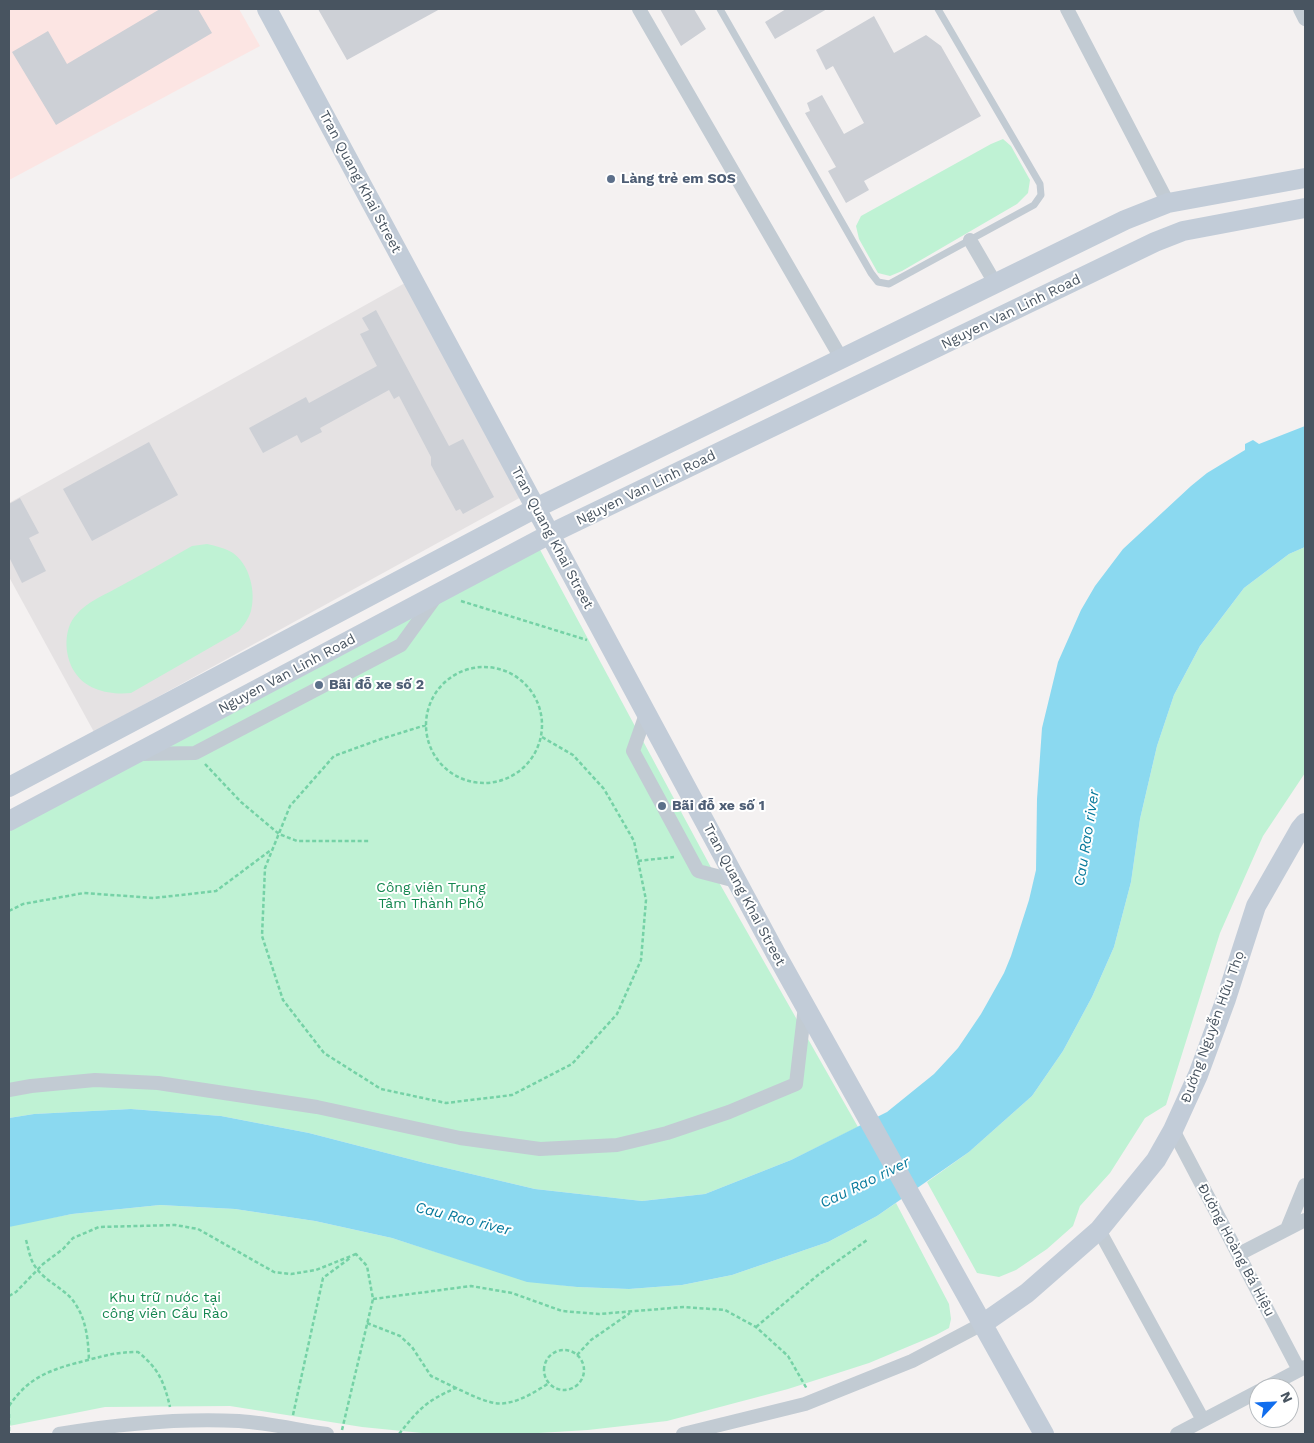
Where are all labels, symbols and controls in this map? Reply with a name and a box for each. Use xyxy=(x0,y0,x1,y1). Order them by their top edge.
street label: Tran Quang Khai Street xyxy=(315,108,405,256)
place label: Làng trẻ em SOS xyxy=(621,171,736,187)
marker: Làng trẻ em SOS xyxy=(605,173,617,185)
street label: Nguyen Van Linh Road xyxy=(939,271,1083,353)
street label: Nguyen Van Linh Road xyxy=(574,447,718,529)
street label: Tran Quang Khai Street xyxy=(507,464,597,612)
street label: Nguyen Van Linh Road xyxy=(216,631,358,717)
place label: Bãi đỗ xe số 2 xyxy=(329,677,424,693)
marker: Bãi đỗ xe số 2 xyxy=(313,679,325,691)
water label: Cau Rao river xyxy=(1070,788,1104,888)
place label: Bãi đỗ xe số 1 xyxy=(672,798,765,814)
marker: Bãi đỗ xe số 1 xyxy=(656,800,668,812)
street label: Tran Quang Khai Street xyxy=(699,821,789,969)
park label: Công viên Trung Tâm Thành Phố xyxy=(376,880,486,912)
street label: Đường Nguyễn Hữu Thọ xyxy=(1178,949,1248,1105)
water label: Cau Rao river xyxy=(817,1154,913,1212)
street label: Đường Hoàng Bá Hiệu xyxy=(1194,1181,1278,1319)
water label: Cau Rao river xyxy=(413,1198,513,1240)
park label: Khu trữ nước tại công viên Cầu Rào xyxy=(102,1290,228,1322)
north arrow xyxy=(1249,1378,1299,1428)
text: N xyxy=(1277,1389,1296,1405)

